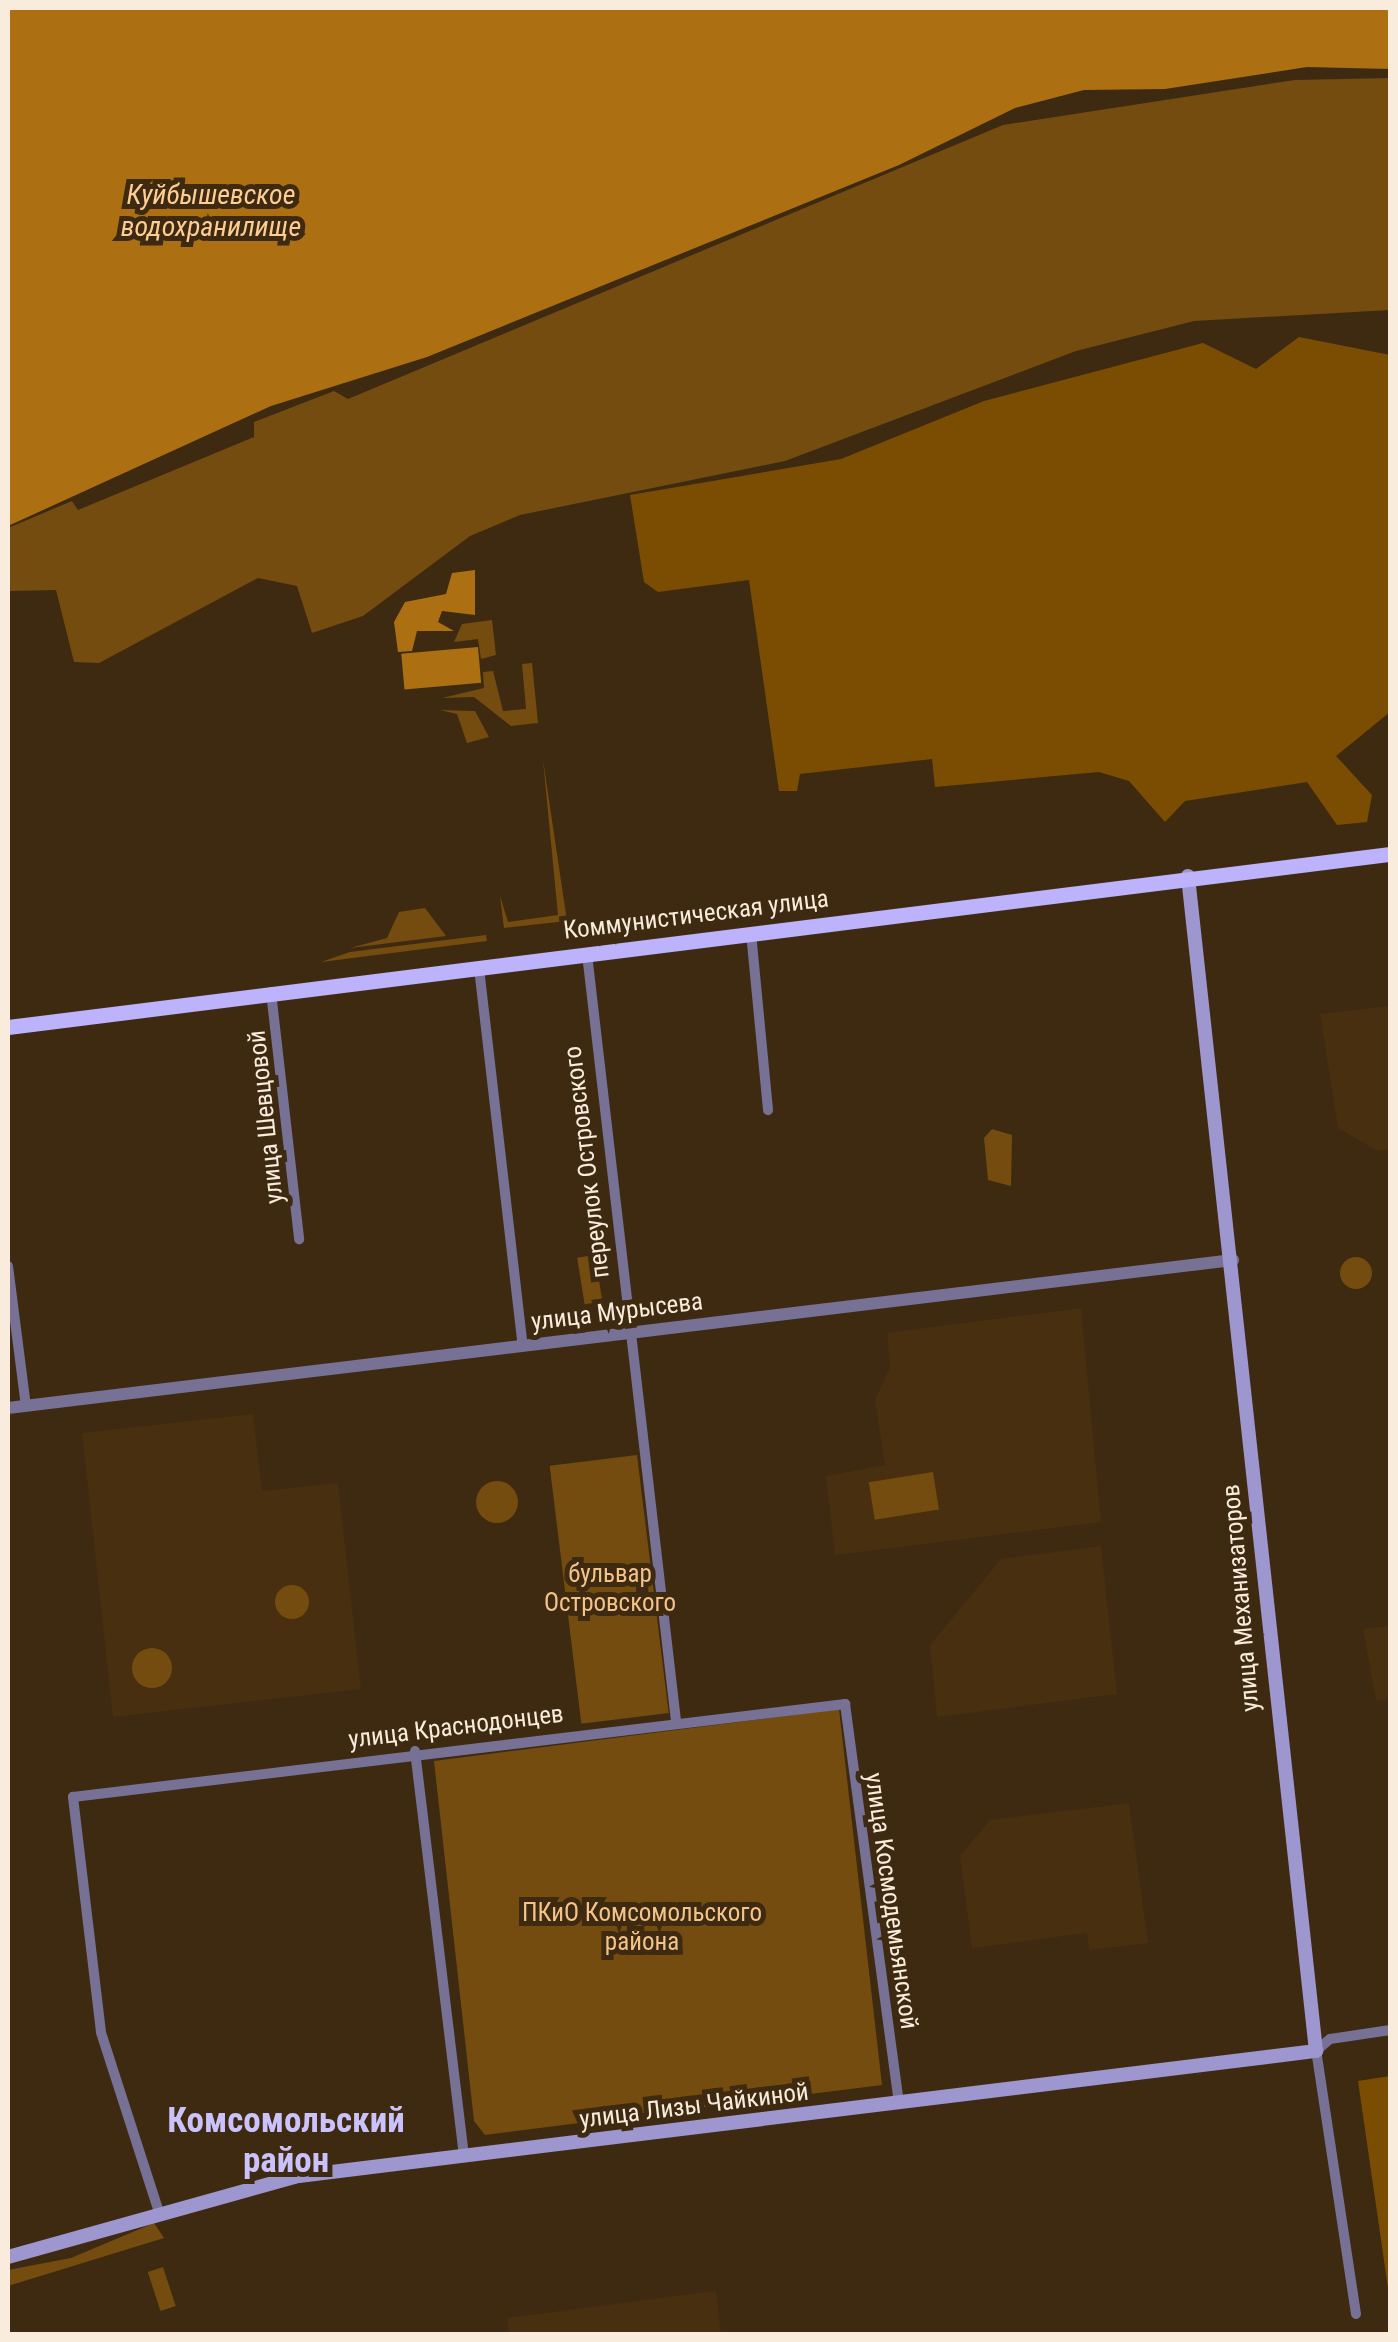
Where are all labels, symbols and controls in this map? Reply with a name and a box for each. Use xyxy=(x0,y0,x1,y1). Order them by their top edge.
water label: Куйбышевское водохранилище xyxy=(121,178,301,244)
street label: Коммунистическая улица xyxy=(562,884,830,946)
street label: улица Шевцовой xyxy=(242,1029,290,1205)
street label: переулок Островского xyxy=(558,1044,616,1280)
street label: улица Мурысева xyxy=(529,1287,705,1337)
street label: улица Механизаторов xyxy=(1216,1483,1266,1713)
park label: бульвар Островского xyxy=(544,1560,676,1619)
street label: улица Краснодонцев xyxy=(347,1699,565,1755)
street label: улица Космодемьянской xyxy=(858,1771,924,2031)
park label: ПКиО Комсомольского района xyxy=(522,1899,762,1958)
street label: улица Лизы Чайкиной xyxy=(578,2077,810,2135)
district label: Комсомольский район xyxy=(167,2100,405,2182)

